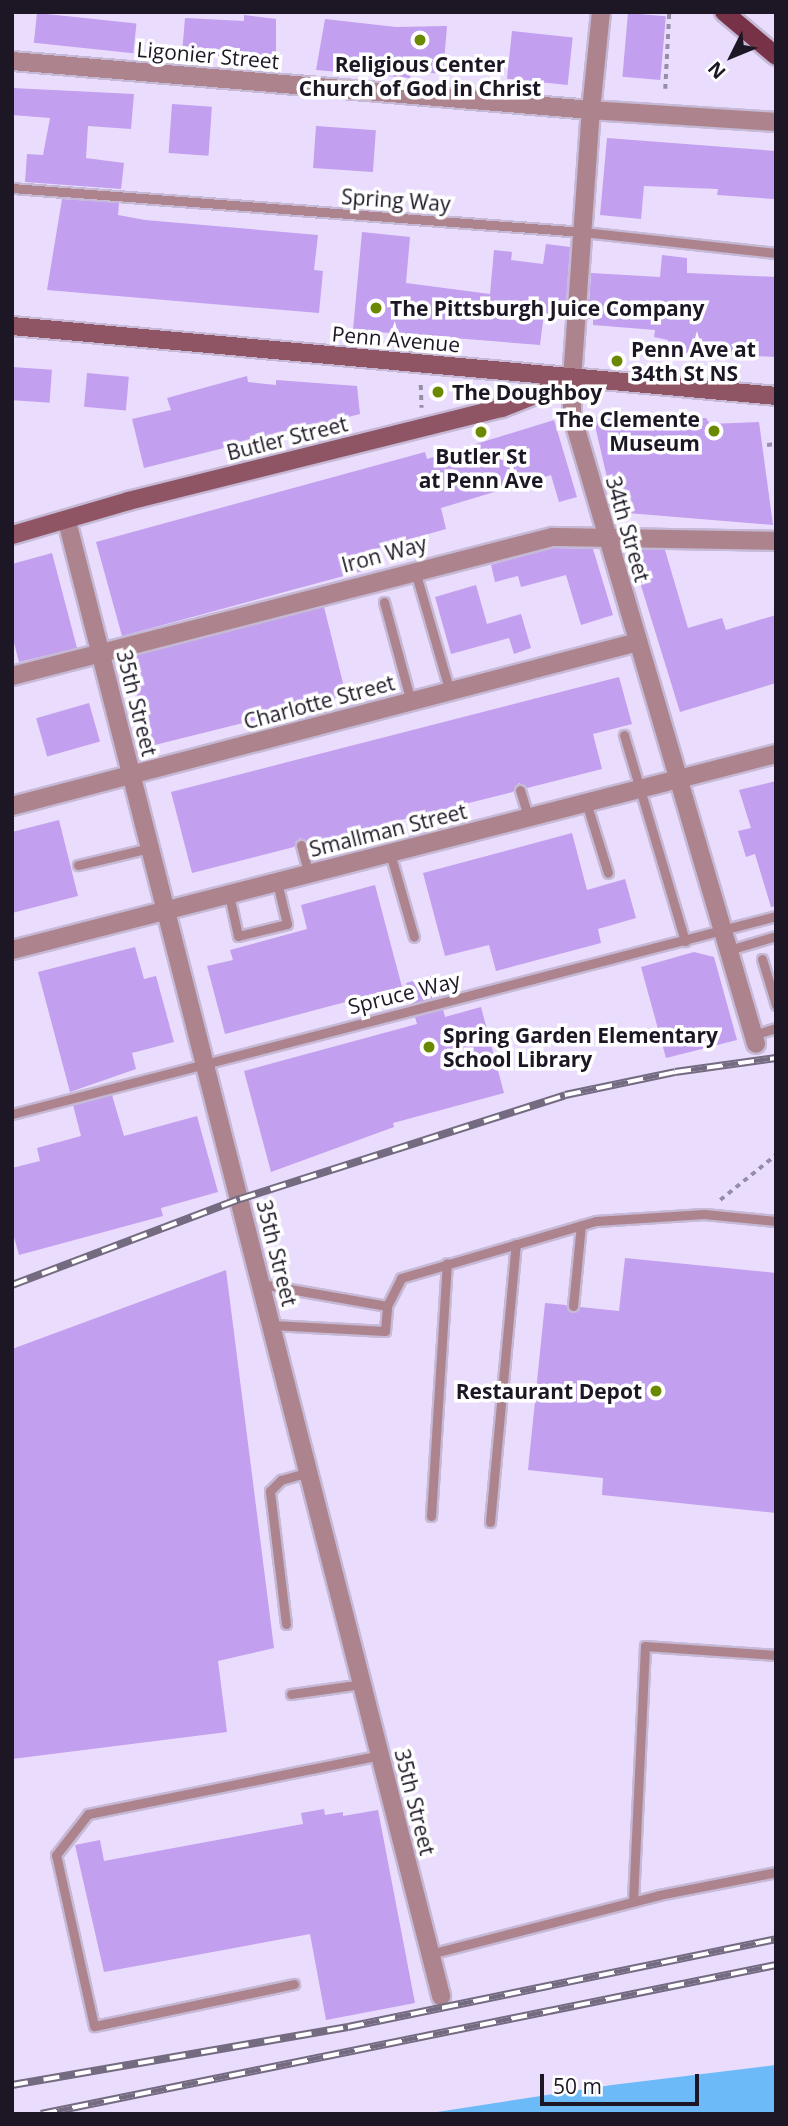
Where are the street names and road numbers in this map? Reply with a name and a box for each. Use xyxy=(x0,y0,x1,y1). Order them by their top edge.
street label: Ligonier Street xyxy=(136,36,280,74)
street label: Spring Way xyxy=(340,184,452,216)
street label: Penn Avenue xyxy=(331,321,461,357)
street label: Butler Street xyxy=(224,411,350,465)
street label: 34th Street xyxy=(601,473,655,585)
street label: Iron Way xyxy=(339,531,429,577)
street label: 35th Street xyxy=(112,647,162,759)
street label: Charlotte Street xyxy=(241,670,397,734)
street label: Smallman Street xyxy=(307,798,469,862)
street label: Spruce Way xyxy=(345,967,463,1019)
street label: 35th Street xyxy=(252,1197,302,1309)
street label: 35th Street xyxy=(390,1746,440,1858)

